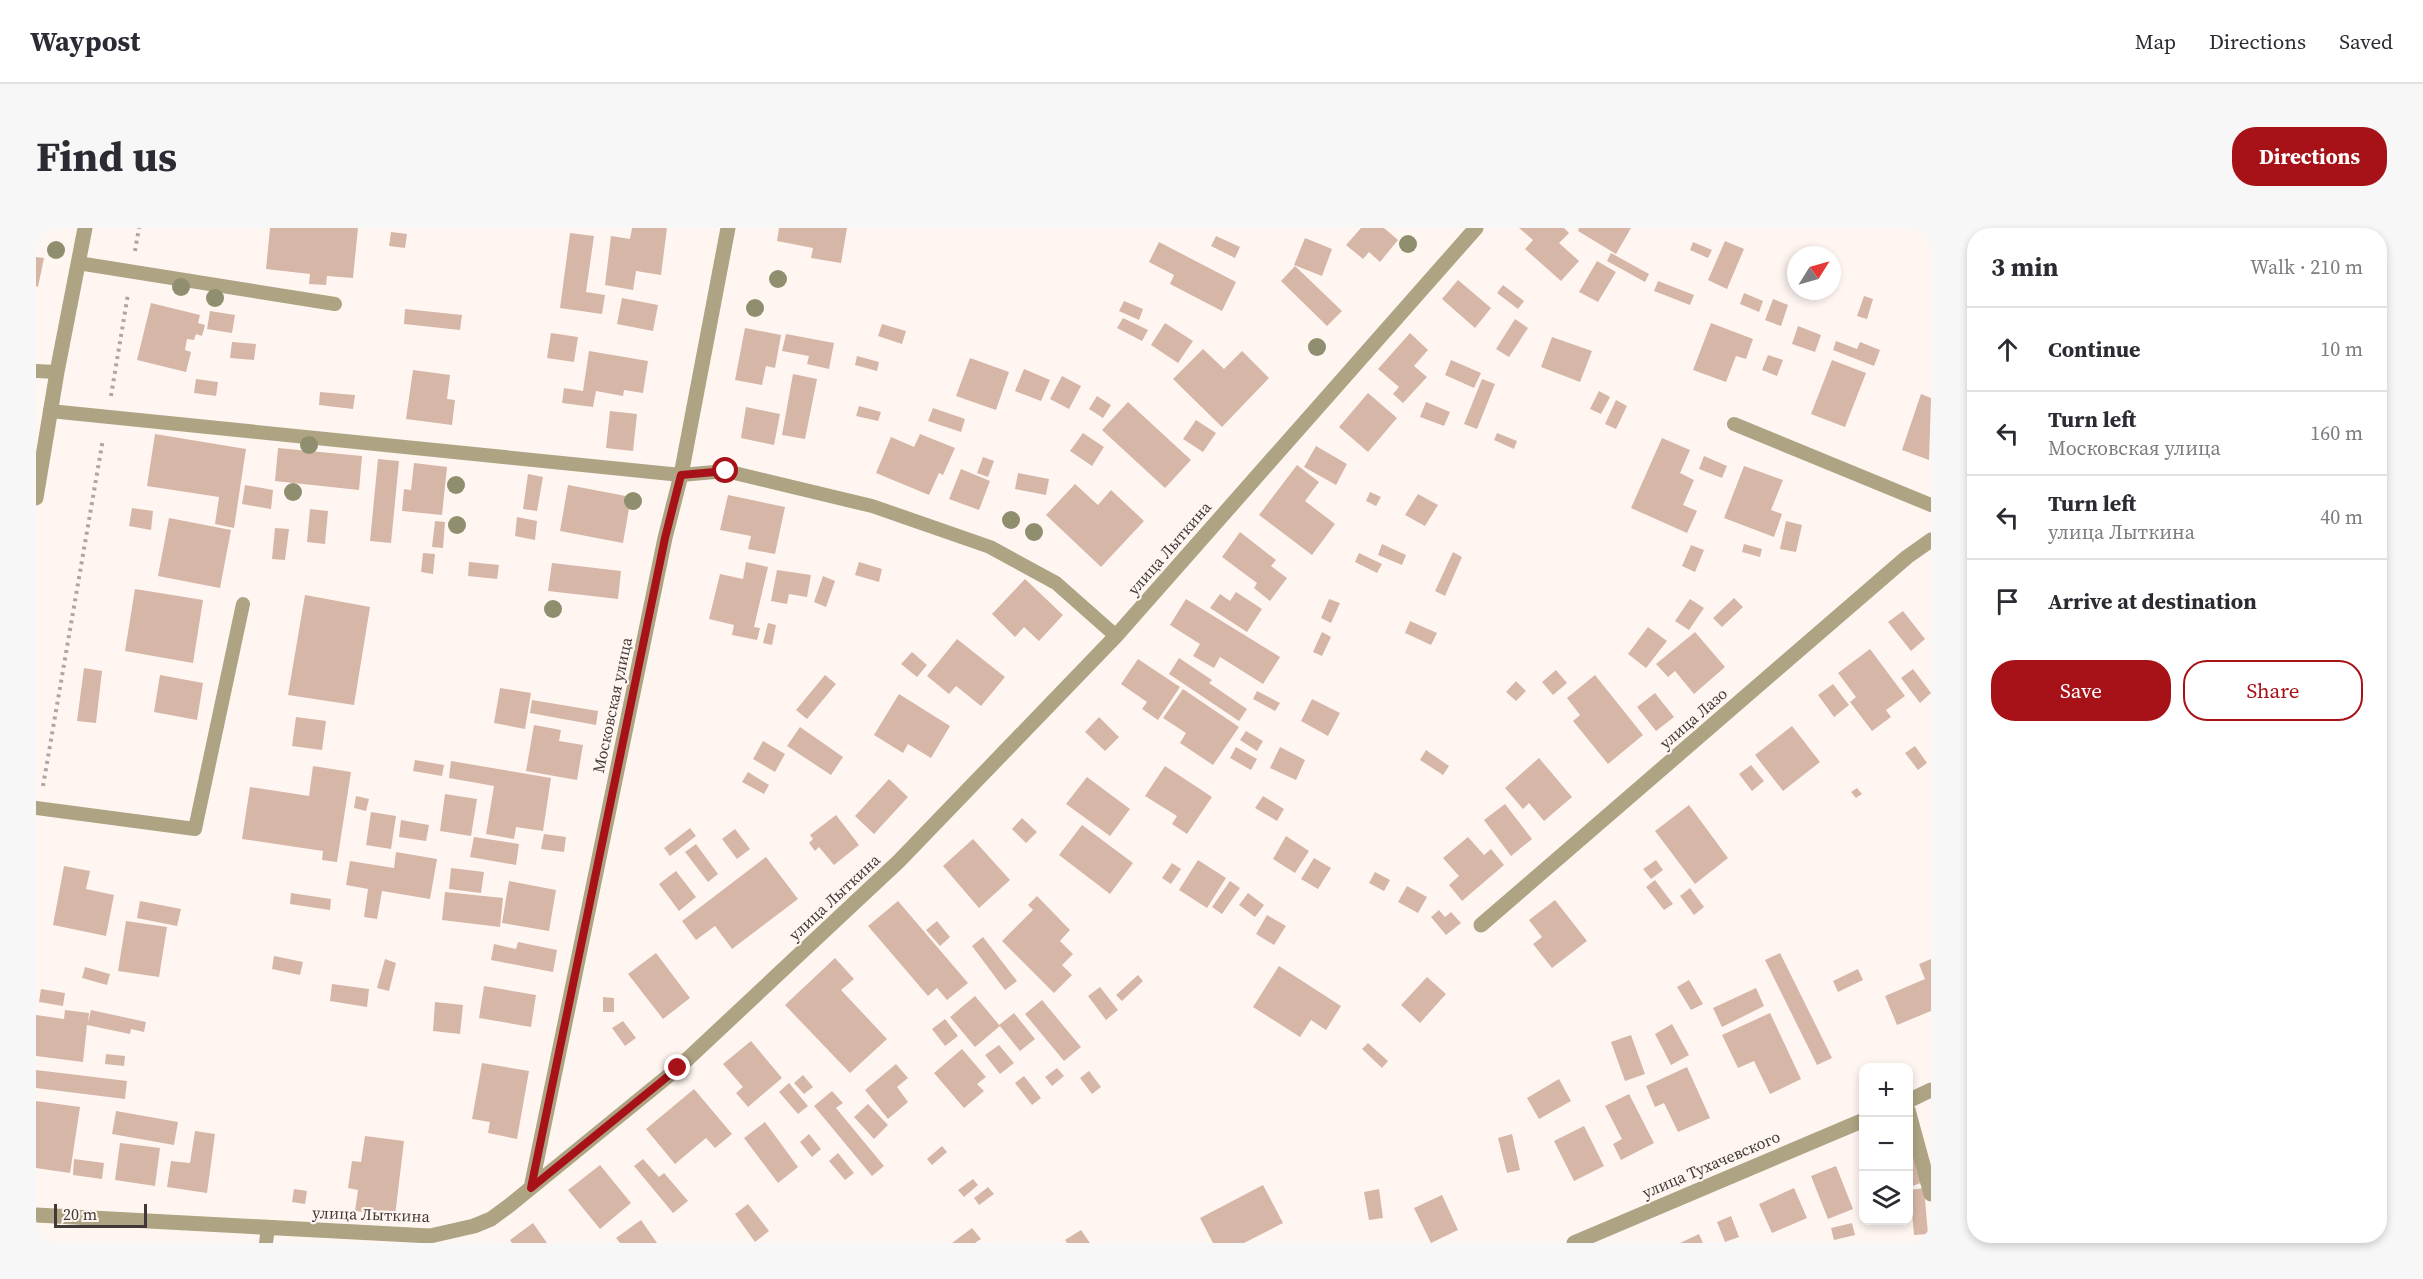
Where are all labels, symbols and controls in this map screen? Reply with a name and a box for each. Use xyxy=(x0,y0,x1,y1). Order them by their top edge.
text: Waypost xyxy=(30,22,140,60)
text: Map xyxy=(2135,27,2176,56)
text: Directions xyxy=(2209,27,2306,56)
text: Saved xyxy=(2339,27,2393,56)
text: Find us xyxy=(36,127,177,185)
button: Directions xyxy=(2232,127,2387,186)
north arrow xyxy=(1787,246,1841,300)
text: 3 min xyxy=(1991,249,2058,285)
text: Walk · 210 m xyxy=(2250,253,2363,281)
icon: ahead xyxy=(1991,333,2024,366)
text: Continue xyxy=(2048,334,2141,364)
text: 10 m xyxy=(2320,335,2363,363)
text: Turn left xyxy=(2048,404,2136,434)
icon: left xyxy=(1991,417,2024,450)
text: 160 m xyxy=(2310,419,2363,447)
text: Московская улица xyxy=(2048,434,2221,462)
route start xyxy=(712,457,738,483)
text: Turn left xyxy=(2048,488,2136,518)
street label: улица Лыткина xyxy=(1122,496,1216,600)
icon: left xyxy=(1991,501,2024,534)
text: 40 m xyxy=(2320,503,2363,531)
text: улица Лыткина xyxy=(2048,518,2195,546)
icon: arrive xyxy=(1991,585,2024,618)
text: Arrive at destination xyxy=(2048,586,2257,616)
street label: Московская улица xyxy=(587,634,637,775)
button: Save xyxy=(1991,660,2171,721)
button: Share xyxy=(2183,660,2363,721)
street label: улица Лазо xyxy=(1654,682,1732,754)
street label: улица Лыткина xyxy=(784,848,885,945)
route end xyxy=(664,1054,690,1080)
map controls xyxy=(1859,1063,1913,1225)
button: + xyxy=(1859,1063,1913,1117)
button: − xyxy=(1859,1117,1913,1171)
street label: улица Тухачевского xyxy=(1639,1125,1783,1203)
button: layers xyxy=(1859,1171,1913,1225)
scale bar xyxy=(54,1201,147,1228)
street label: улица Лыткина xyxy=(312,1201,431,1227)
text: 20 m xyxy=(63,1203,97,1225)

